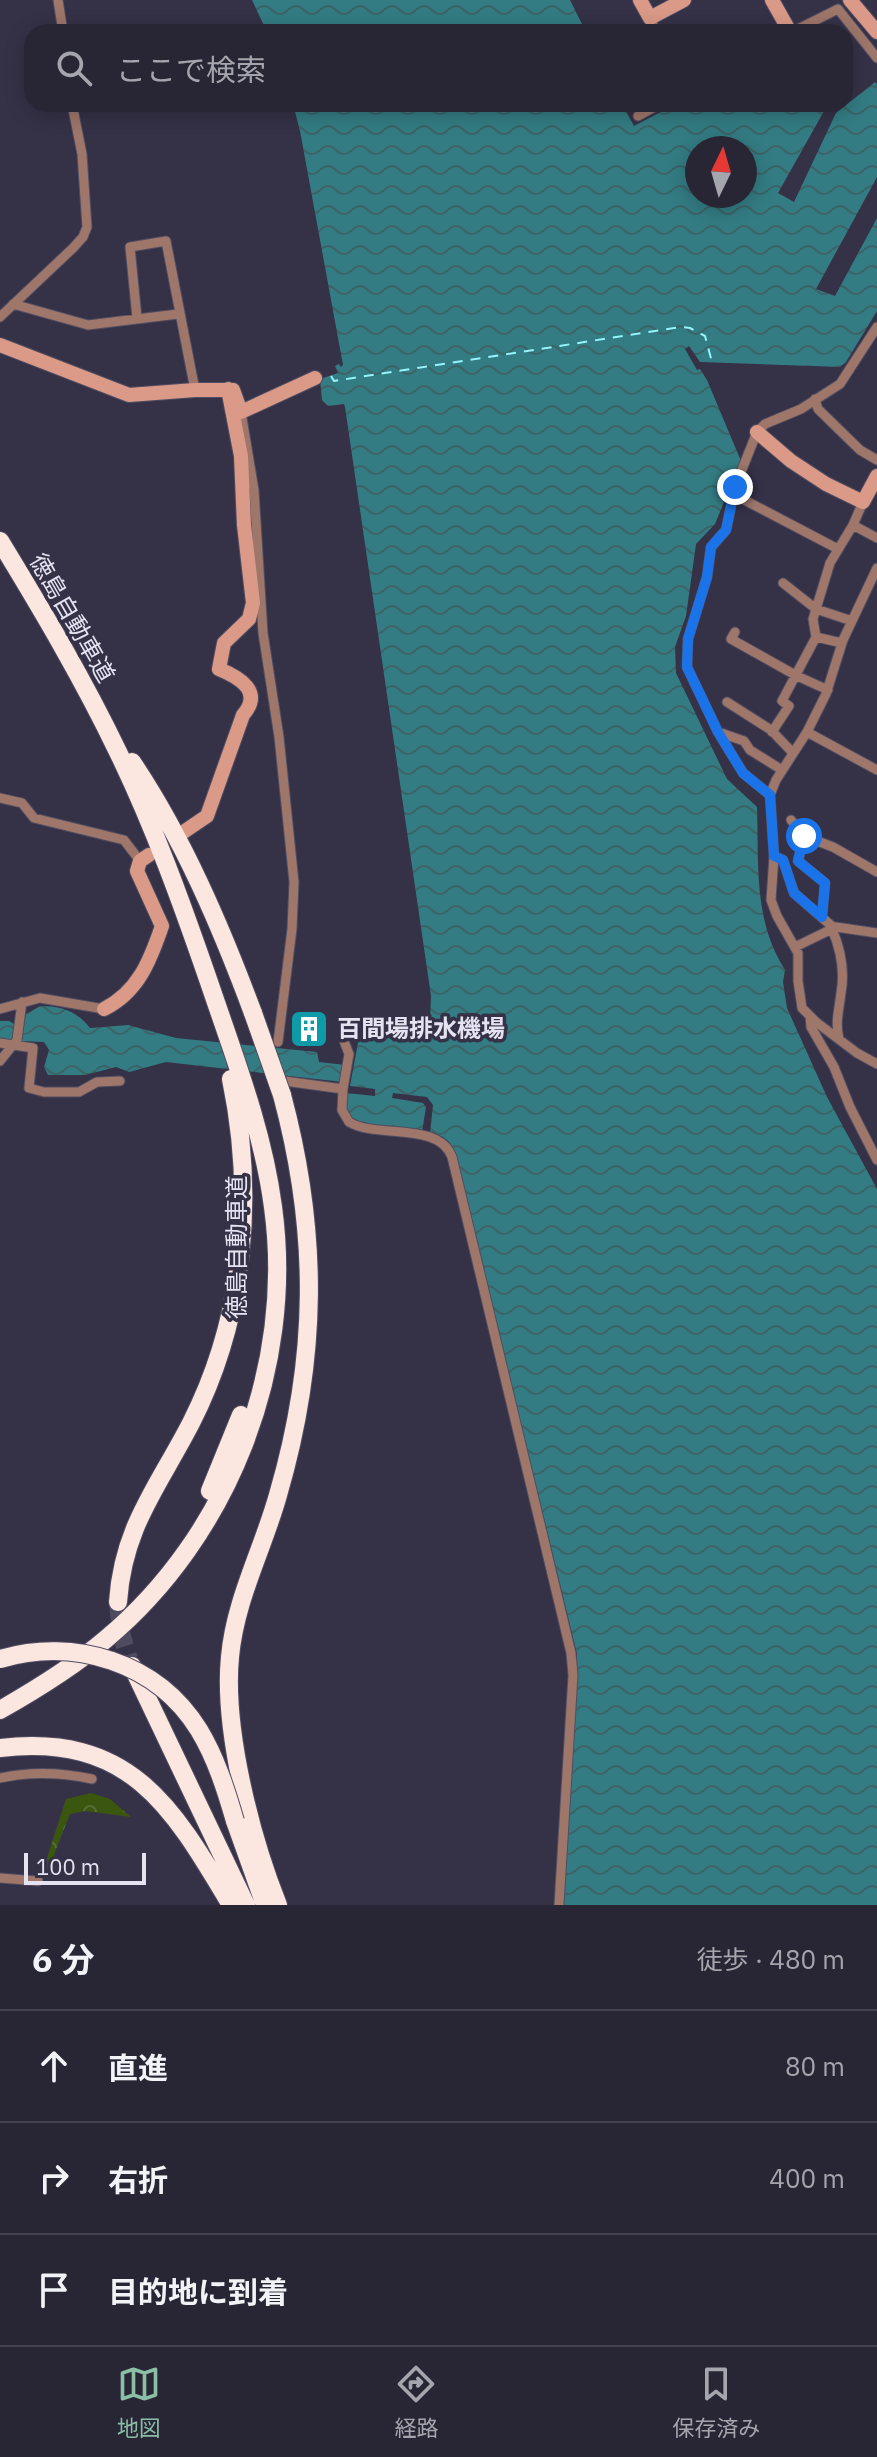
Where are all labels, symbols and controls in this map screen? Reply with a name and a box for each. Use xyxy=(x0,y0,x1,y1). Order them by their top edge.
search box xyxy=(24,24,853,112)
icon: search xyxy=(52,46,96,90)
text: ここで検索 xyxy=(116,50,266,89)
north arrow xyxy=(685,136,757,208)
route end xyxy=(717,469,753,505)
street label: 徳島自動車道 xyxy=(23,547,123,688)
route start xyxy=(786,818,822,854)
building icon: 百間場排水機場 xyxy=(288,1008,330,1050)
place label: 百間場排水機場 xyxy=(337,1012,505,1044)
street label: 徳島自動車道 xyxy=(220,1175,252,1319)
scale bar xyxy=(24,1849,146,1885)
text: 100 m xyxy=(36,1852,100,1881)
text: 6 分 xyxy=(32,1937,94,1981)
text: 徒歩 · 480 m xyxy=(697,1942,845,1976)
icon: ahead xyxy=(32,2044,76,2088)
text: 直進 xyxy=(108,2048,168,2087)
text: 80 m xyxy=(785,2049,845,2083)
icon: right xyxy=(32,2156,76,2200)
text: 右折 xyxy=(108,2160,168,2199)
text: 400 m xyxy=(769,2161,845,2195)
icon: arrive xyxy=(32,2268,76,2312)
text: 目的地に到着 xyxy=(108,2272,288,2311)
tab: 地図 xyxy=(117,2362,161,2442)
tab: 経路 xyxy=(394,2362,438,2442)
tab: 保存済み xyxy=(672,2362,760,2442)

